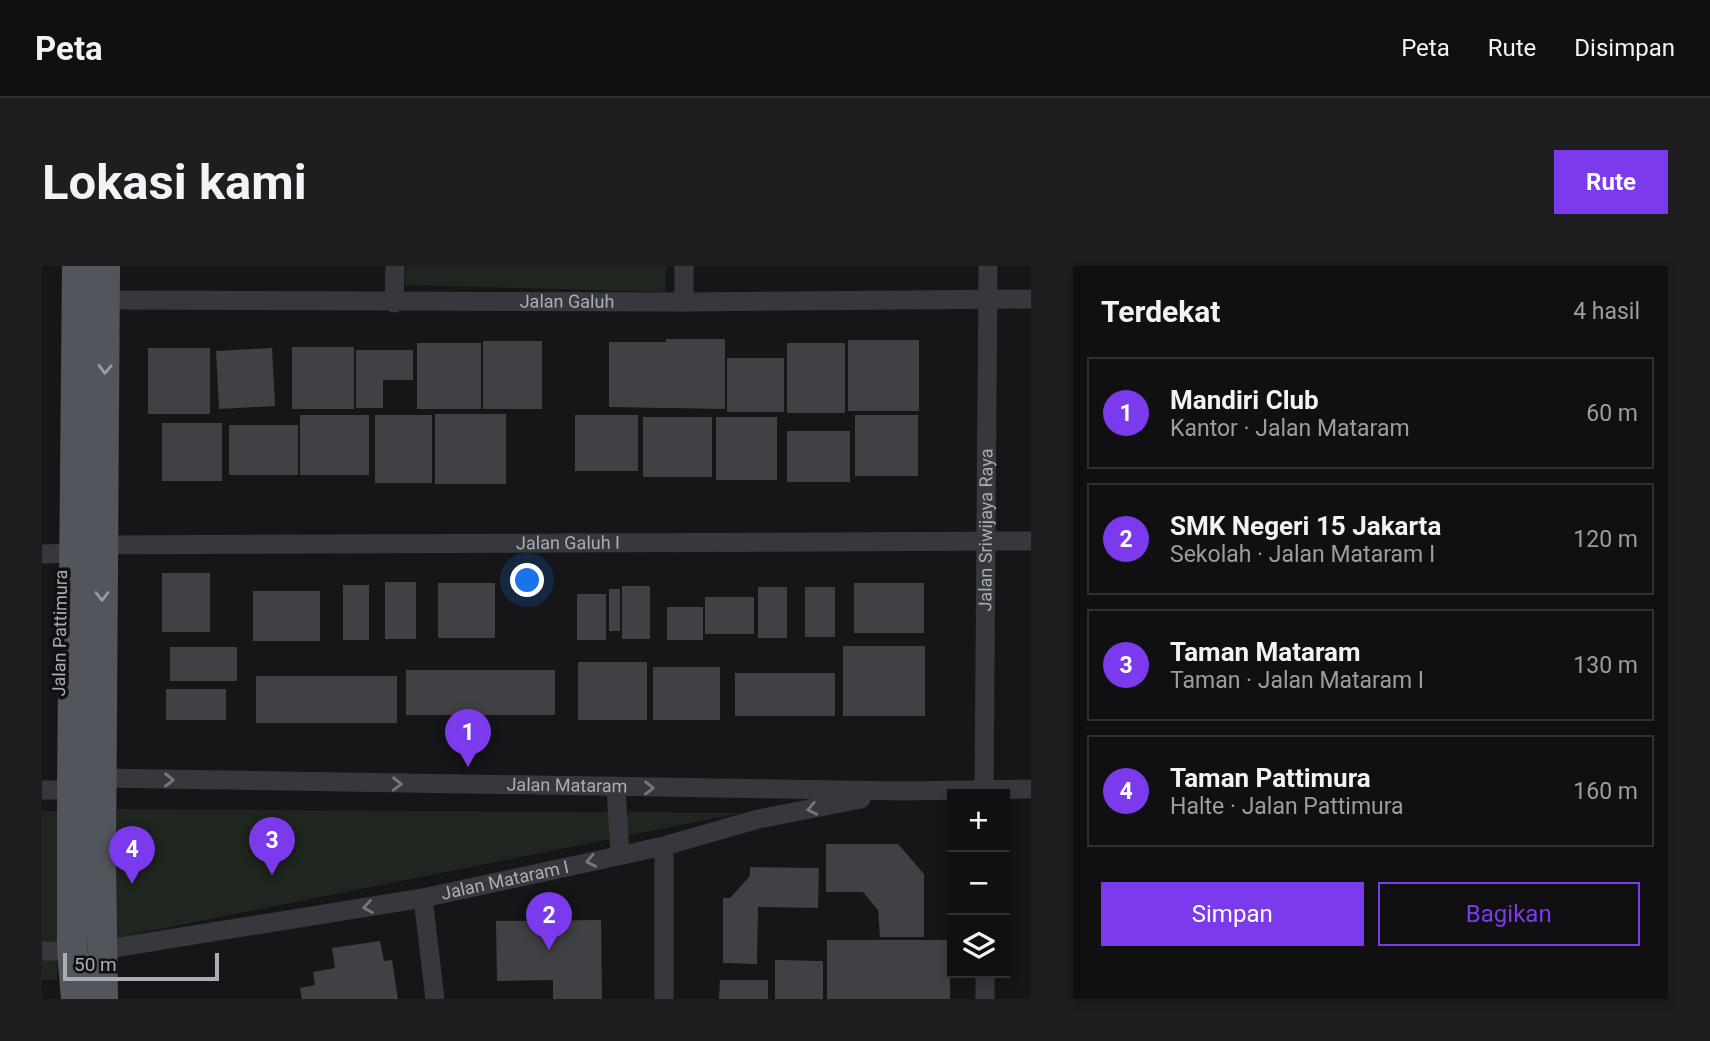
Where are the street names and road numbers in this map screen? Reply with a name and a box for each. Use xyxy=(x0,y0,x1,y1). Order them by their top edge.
street label: Jalan Galuh xyxy=(520,290,614,312)
street label: Jalan Sriwijaya Raya xyxy=(974,448,997,612)
street label: Jalan Galuh I xyxy=(516,532,620,553)
street label: Jalan Pattimura xyxy=(48,569,71,697)
street label: Jalan Mataram xyxy=(506,774,628,797)
street label: Jalan Mataram I xyxy=(439,856,571,904)

